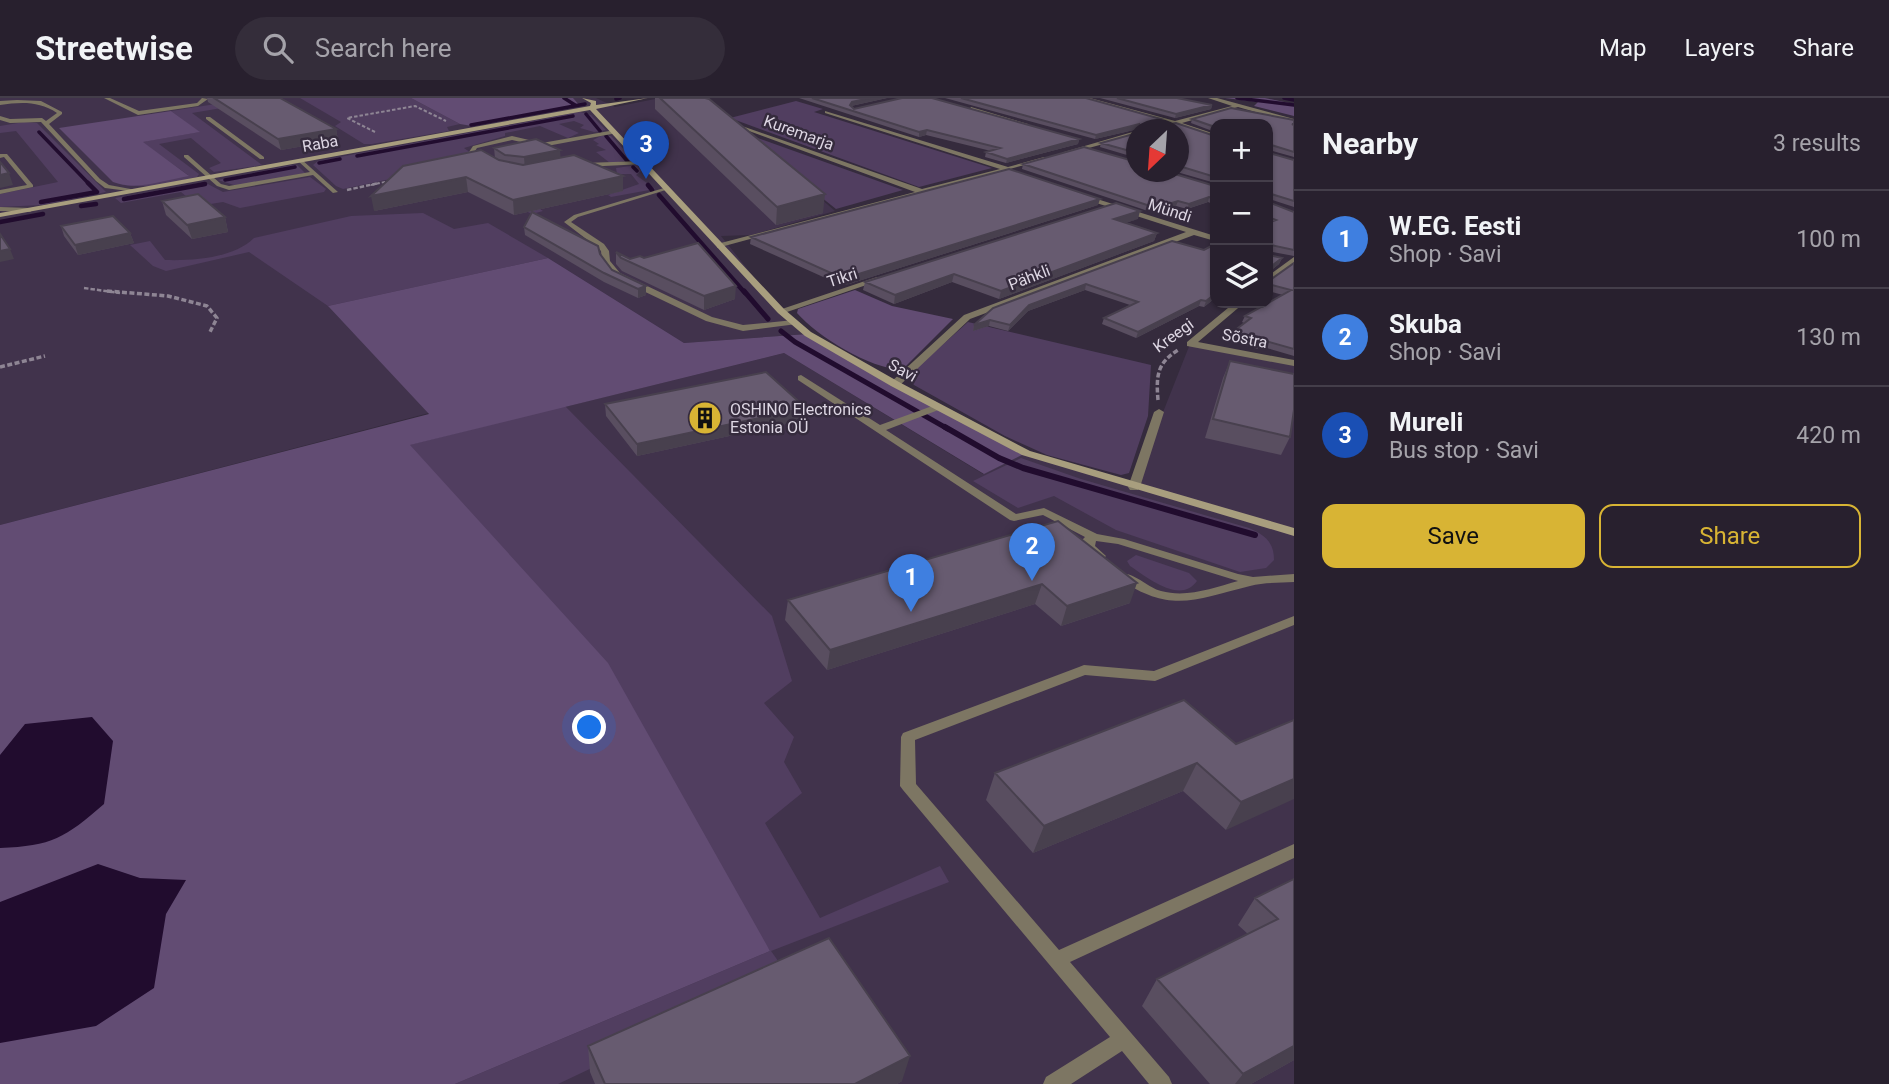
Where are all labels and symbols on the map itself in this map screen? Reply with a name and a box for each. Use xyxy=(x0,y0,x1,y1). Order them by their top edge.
street label: Kuremarja xyxy=(761,111,836,154)
north arrow xyxy=(1126,119,1189,182)
pin: 3 xyxy=(623,121,669,179)
street label: Raba xyxy=(301,131,340,156)
street label: Mündi xyxy=(1146,195,1194,226)
street label: Pähkli xyxy=(1006,261,1053,294)
street label: Tikri xyxy=(825,264,860,291)
street label: Kreegi xyxy=(1149,314,1197,356)
street label: Sõstra xyxy=(1221,325,1269,352)
street label: Savi xyxy=(885,355,920,386)
building icon: OSHINO Electronics Estonia OÜ xyxy=(686,399,724,437)
place label: OSHINO Electronics Estonia OÜ xyxy=(730,400,872,437)
pin: 2 xyxy=(1009,523,1055,581)
pin: 1 xyxy=(888,554,934,612)
your location xyxy=(572,710,606,744)

